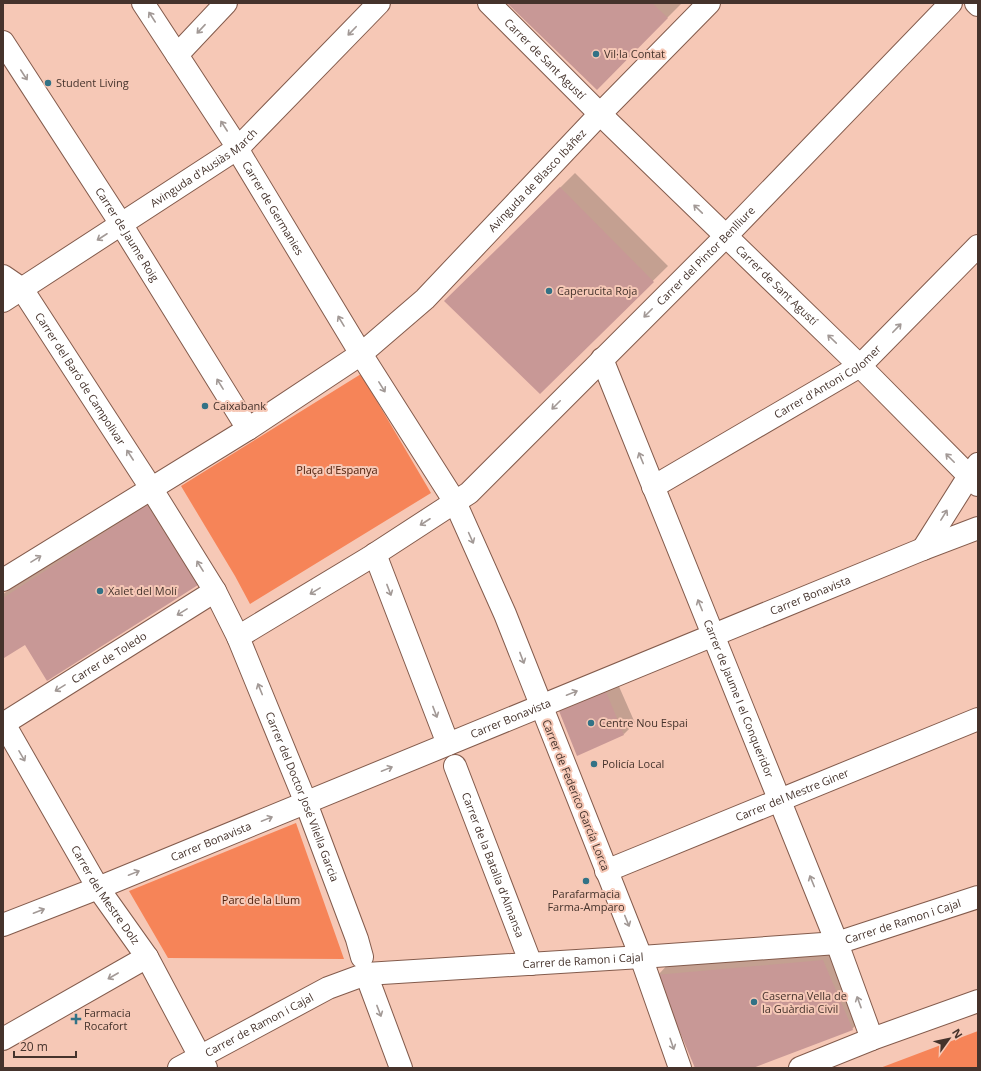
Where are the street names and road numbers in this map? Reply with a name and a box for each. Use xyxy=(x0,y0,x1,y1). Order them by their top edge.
street label: Carrer de Sant Agustí xyxy=(501,15,589,102)
street label: Avinguda d'Ausiàs March xyxy=(147,125,260,210)
street label: Avinguda de Blasco Ibáñez xyxy=(485,125,589,235)
street label: Carrer de Germanies xyxy=(239,158,308,258)
street label: Carrer de Jaume Roig xyxy=(92,184,163,284)
street label: Carrer del Pintor Benlliure xyxy=(653,203,758,308)
street label: Carrer de Sant Agustí xyxy=(733,242,821,328)
street label: Carrer del Baró de Campolivar xyxy=(32,309,129,448)
street label: Carrer d'Antoni Colomer xyxy=(771,341,884,422)
street label: Carrer Bonavista xyxy=(768,572,853,618)
street label: Carrer de Jaume I el Conqueridor xyxy=(701,617,778,780)
street label: Carrer de Toledo xyxy=(68,628,150,686)
street label: Carrer Bonavista xyxy=(468,695,553,741)
street label: Carrer del Doctor José Vilella Garcia xyxy=(262,709,343,884)
street label: Carrer de Federico García Lorca xyxy=(539,717,614,873)
street label: Carrer del Mestre Giner xyxy=(733,764,851,824)
street label: Carrer de la Batalla d'Almansa xyxy=(459,790,528,940)
street label: Carrer Bonavista xyxy=(168,818,253,864)
street label: Carrer del Mestre Dolz xyxy=(68,842,144,947)
street label: Carrer de Ramon i Cajal xyxy=(843,895,963,947)
street label: Carrer de Ramon i Cajal xyxy=(522,949,644,971)
street label: Carrer de Ramon i Cajal xyxy=(202,989,316,1060)

